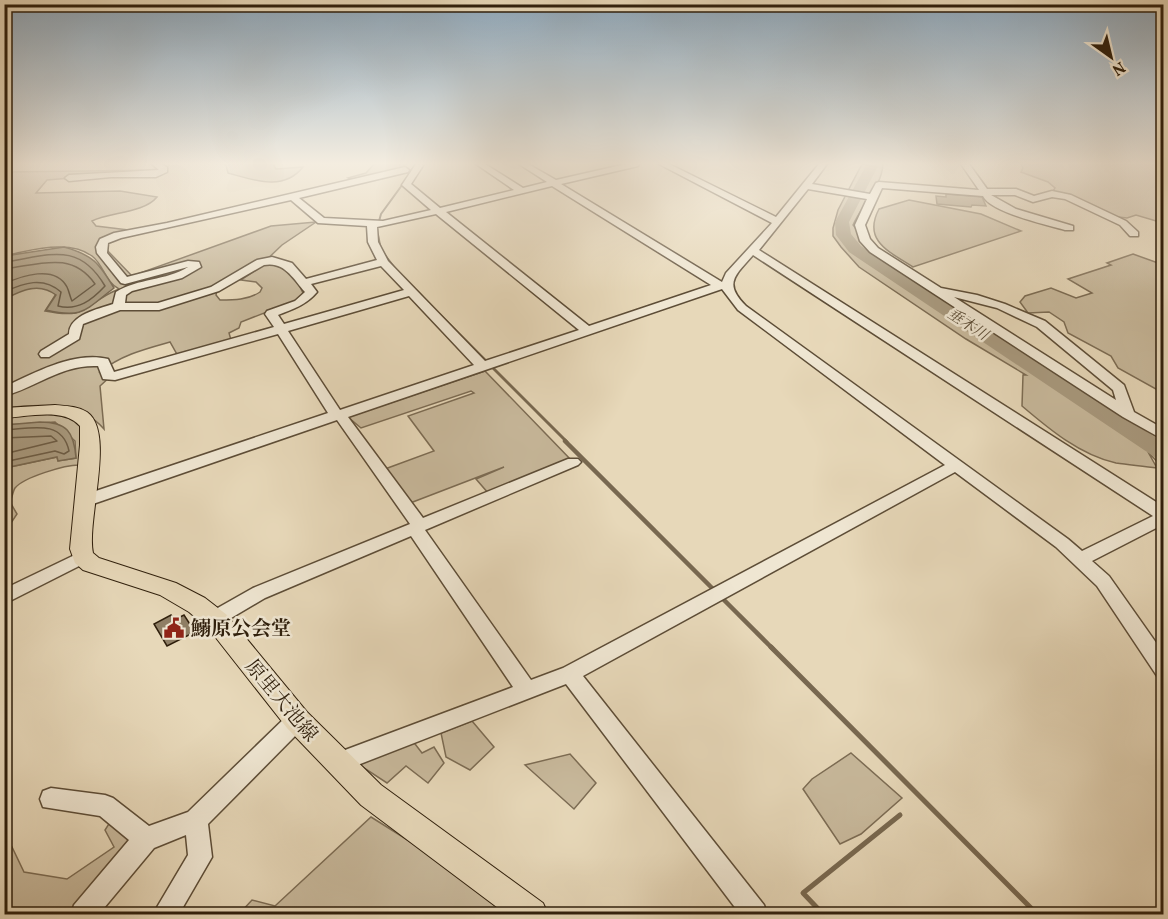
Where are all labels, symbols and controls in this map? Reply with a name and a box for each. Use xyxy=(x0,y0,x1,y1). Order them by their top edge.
north arrow xyxy=(1081,27,1141,87)
text: N xyxy=(1107,55,1129,80)
water label: 垂木川 xyxy=(943,304,993,347)
public building icon: 鰯原公会堂 xyxy=(162,616,186,640)
place label: 鰯原公会堂 xyxy=(191,616,291,644)
street label: 原里大池線 xyxy=(238,654,323,749)

